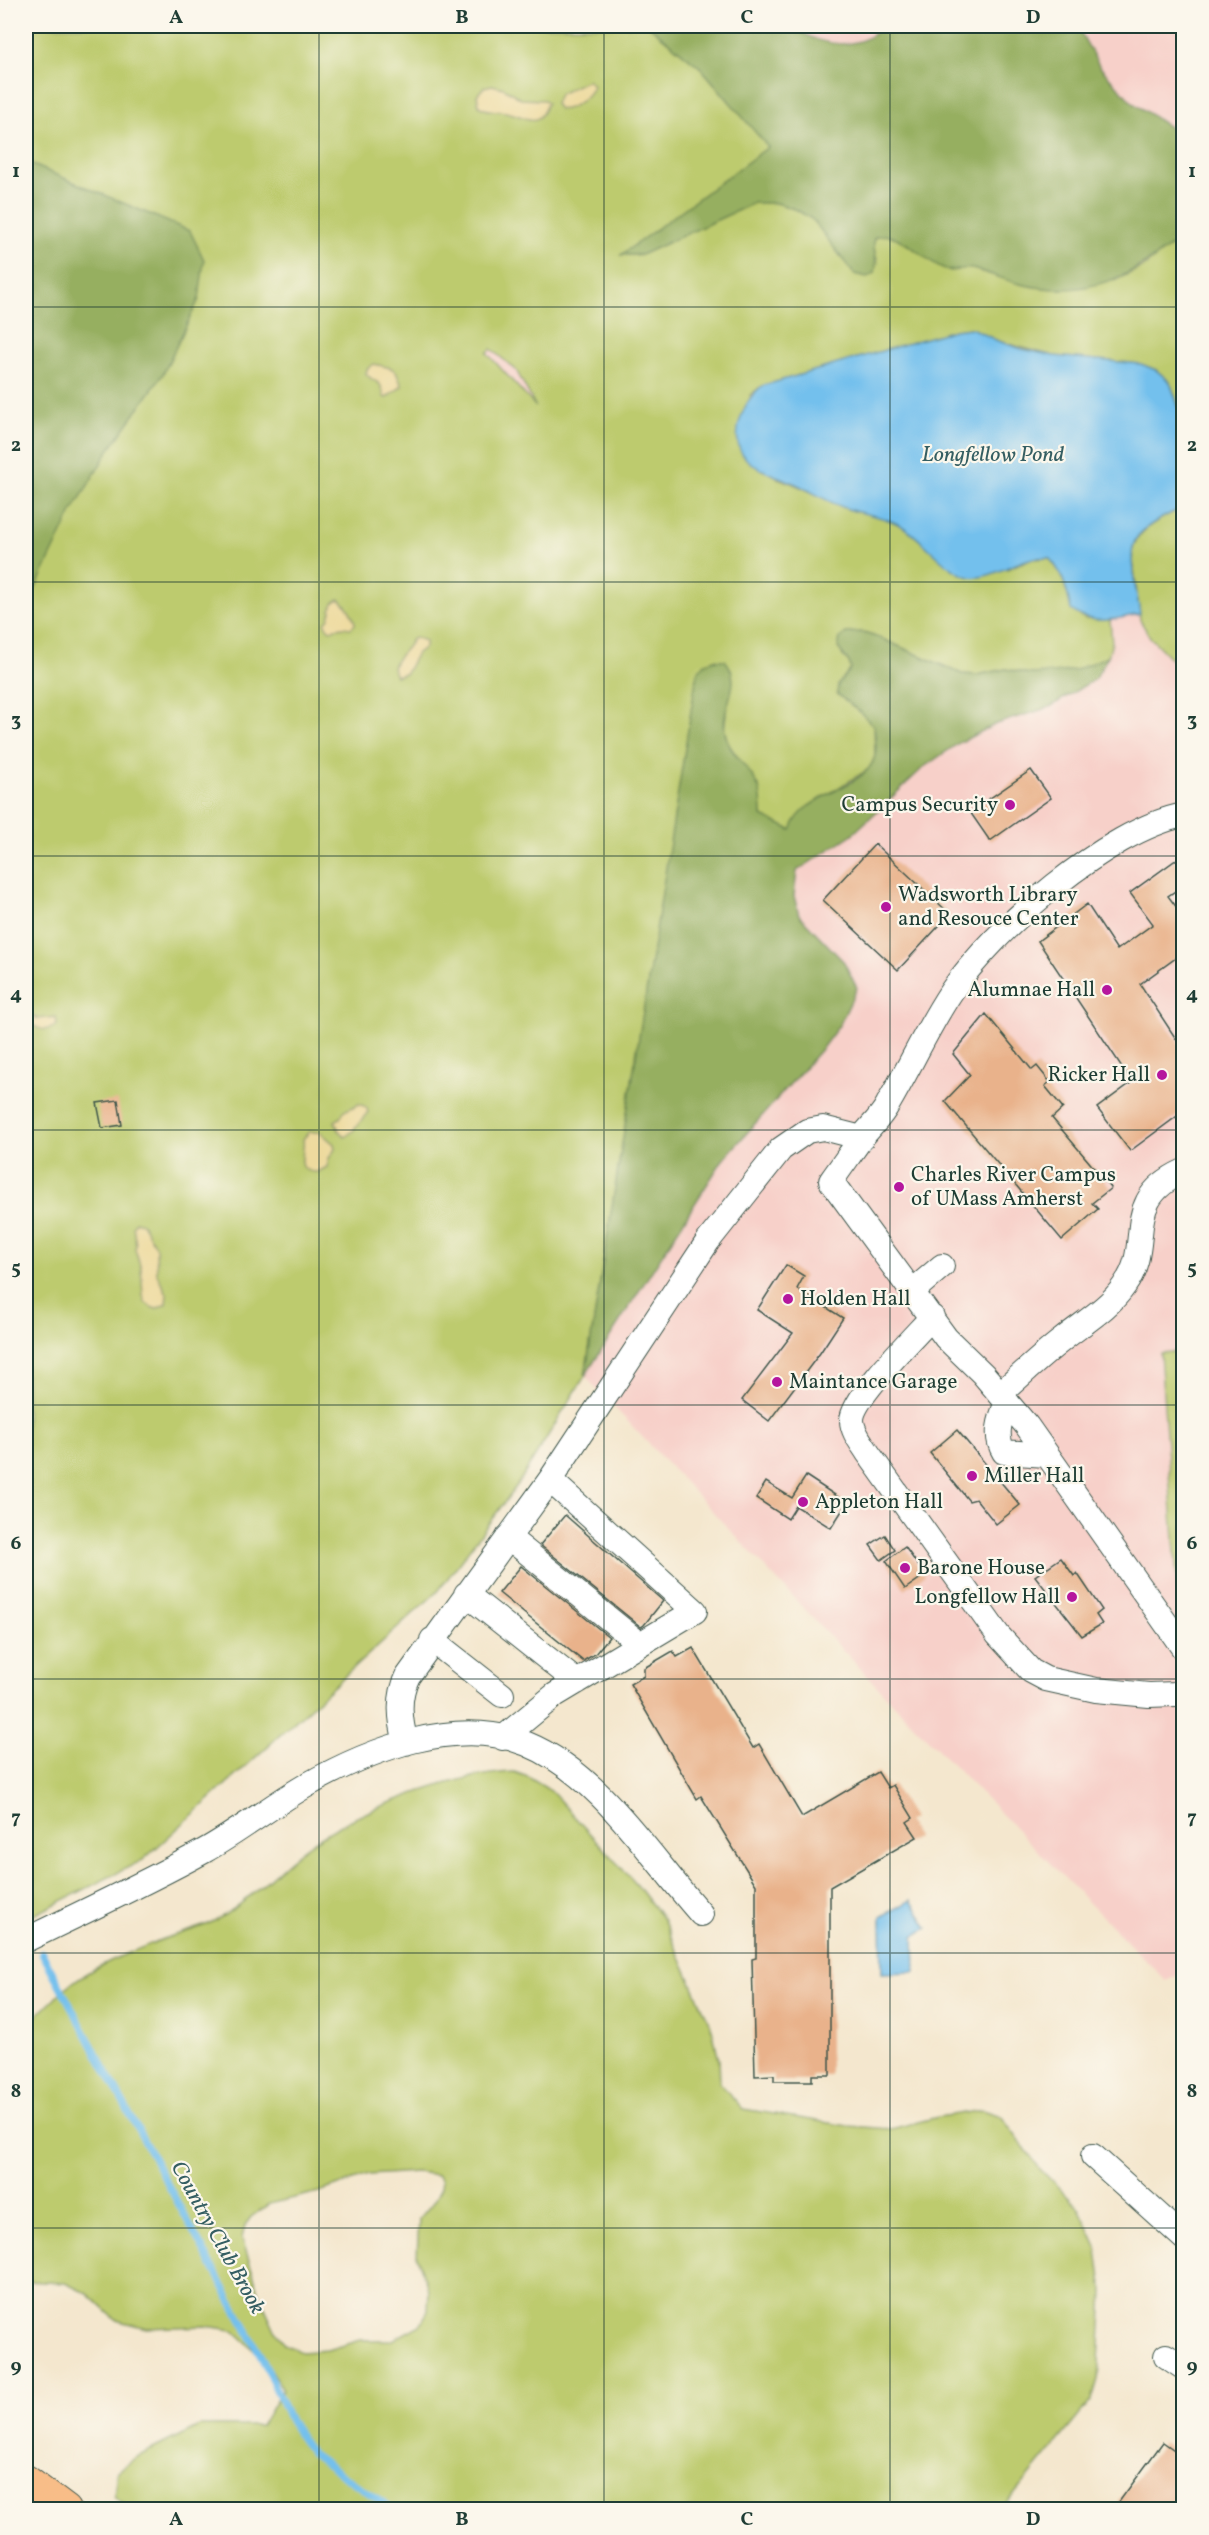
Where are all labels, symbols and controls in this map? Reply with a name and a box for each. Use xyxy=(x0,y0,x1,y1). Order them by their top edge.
text: A xyxy=(169,4,183,32)
text: B xyxy=(455,4,469,32)
text: C xyxy=(741,4,754,32)
text: D xyxy=(1026,4,1040,32)
text: 1 xyxy=(12,158,20,186)
text: 1 xyxy=(1188,158,1196,186)
text: 2 xyxy=(11,432,21,460)
text: 2 xyxy=(1187,432,1197,460)
water label: Longfellow Pond xyxy=(922,440,1065,471)
text: 3 xyxy=(11,707,21,735)
text: 3 xyxy=(1187,707,1197,735)
place label: Campus Security xyxy=(842,791,999,820)
marker: Campus Security xyxy=(1003,798,1017,812)
place label: Wadsworth Library and Resouce Center xyxy=(898,881,1079,934)
marker: Wadsworth Library and Resouce Center xyxy=(879,900,893,914)
place label: Alumnae Hall xyxy=(968,976,1095,1005)
text: 4 xyxy=(10,981,22,1009)
text: 4 xyxy=(1186,981,1198,1009)
marker: Alumnae Hall xyxy=(1100,983,1114,997)
place label: Ricker Hall xyxy=(1048,1061,1150,1090)
marker: Ricker Hall xyxy=(1155,1068,1169,1082)
place label: Charles River Campus of UMass Amherst xyxy=(911,1161,1116,1214)
marker: Charles River Campus of UMass Amherst xyxy=(892,1180,906,1194)
text: 5 xyxy=(11,1255,21,1283)
text: 5 xyxy=(1187,1255,1197,1283)
place label: Holden Hall xyxy=(800,1285,910,1314)
marker: Holden Hall xyxy=(781,1292,795,1306)
place label: Maintance Garage xyxy=(789,1368,958,1397)
marker: Maintance Garage xyxy=(770,1375,784,1389)
place label: Miller Hall xyxy=(984,1462,1084,1491)
marker: Miller Hall xyxy=(965,1469,979,1483)
place label: Appleton Hall xyxy=(815,1488,943,1517)
marker: Appleton Hall xyxy=(796,1495,810,1509)
text: 6 xyxy=(11,1530,22,1558)
text: 6 xyxy=(1187,1530,1198,1558)
place label: Barone House xyxy=(917,1554,1045,1583)
marker: Barone House xyxy=(898,1561,912,1575)
place label: Longfellow Hall xyxy=(914,1583,1060,1612)
marker: Longfellow Hall xyxy=(1065,1590,1079,1604)
text: 7 xyxy=(11,1804,21,1832)
text: 7 xyxy=(1187,1804,1197,1832)
text: 8 xyxy=(11,2078,21,2106)
text: 8 xyxy=(1187,2078,1197,2106)
water label: Country Club Brook xyxy=(162,2156,272,2320)
text: 9 xyxy=(10,2353,22,2381)
text: 9 xyxy=(1186,2353,1198,2381)
text: A xyxy=(169,2506,183,2534)
text: B xyxy=(455,2506,469,2534)
text: C xyxy=(741,2506,754,2534)
text: D xyxy=(1026,2506,1040,2534)

